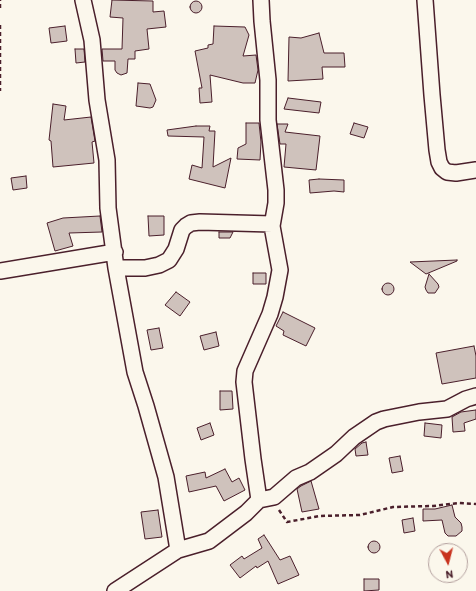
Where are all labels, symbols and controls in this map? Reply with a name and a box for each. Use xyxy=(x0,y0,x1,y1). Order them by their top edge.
north arrow xyxy=(428,543,468,583)
text: N xyxy=(445,568,454,581)

